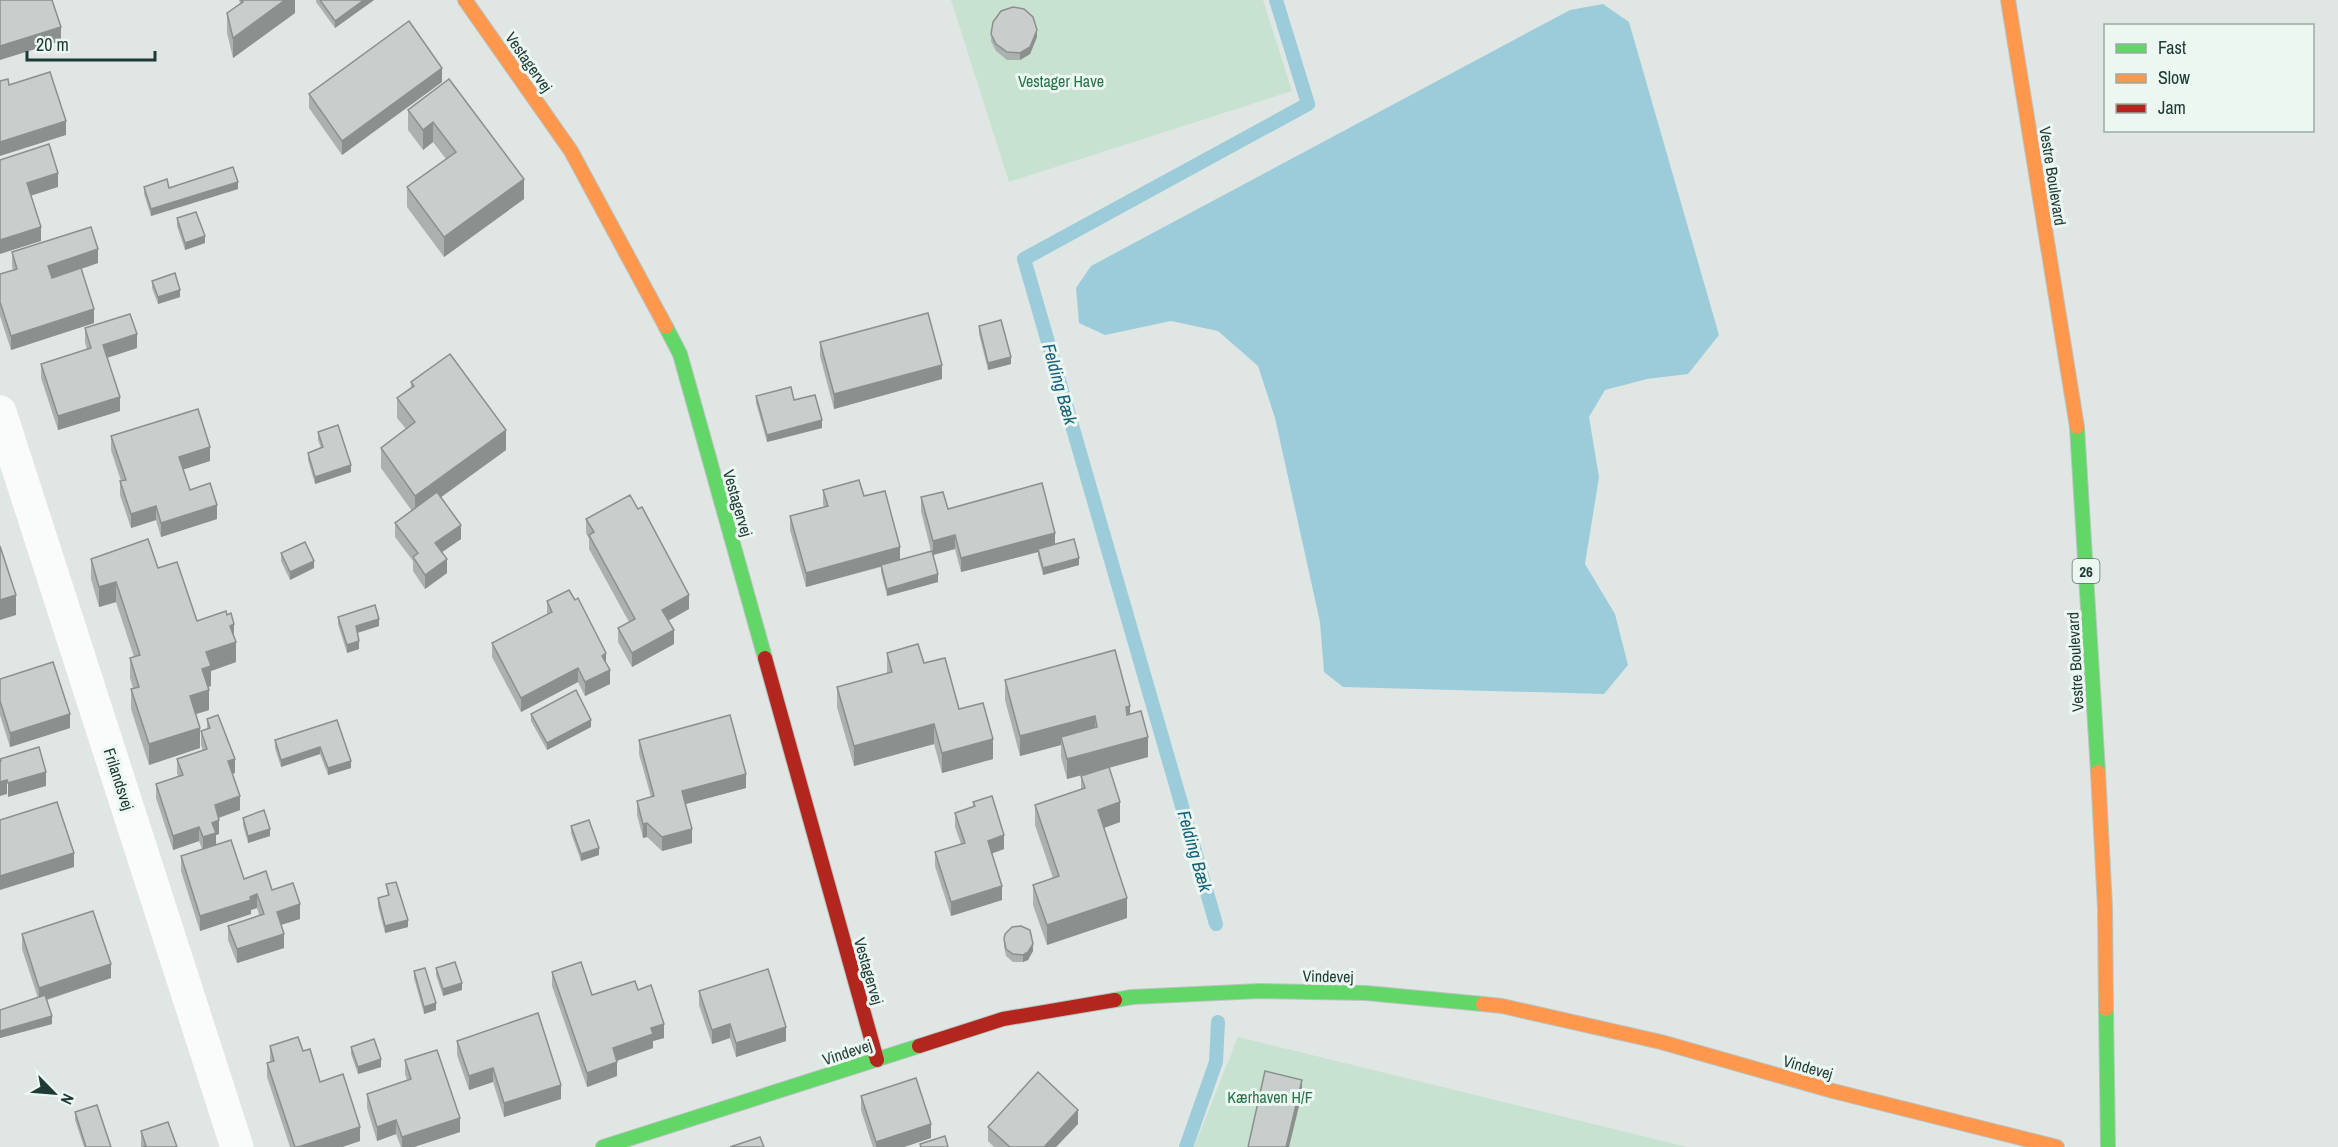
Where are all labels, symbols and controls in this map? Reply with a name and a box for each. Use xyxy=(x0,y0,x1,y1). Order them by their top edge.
scale bar xyxy=(27,24,154,62)
legend xyxy=(2104,24,2314,132)
street label: Vestagervej xyxy=(500,28,558,96)
text: 20 m xyxy=(36,32,69,57)
text: Fast xyxy=(2158,35,2186,60)
text: Slow xyxy=(2158,65,2190,90)
park label: Vestager Have xyxy=(1018,70,1104,92)
text: Jam xyxy=(2158,95,2186,120)
street label: Vestre Boulevard xyxy=(2034,125,2072,227)
water label: Felding Bæk xyxy=(1037,341,1084,428)
street label: Vestagervej xyxy=(718,467,758,539)
road number: 26 xyxy=(2072,559,2100,583)
street label: Vestre Boulevard xyxy=(2061,612,2089,712)
street label: Frilandsvej xyxy=(99,745,139,813)
water label: Felding Bæk xyxy=(1172,808,1219,895)
street label: Vestagervej xyxy=(849,935,889,1007)
street label: Vindevej xyxy=(1302,965,1354,987)
street label: Vindevej xyxy=(819,1034,875,1070)
street label: Vindevej xyxy=(1781,1049,1836,1085)
north arrow xyxy=(24,1063,84,1123)
park label: Kærhaven H/F xyxy=(1227,1086,1313,1108)
text: N xyxy=(56,1090,80,1108)

